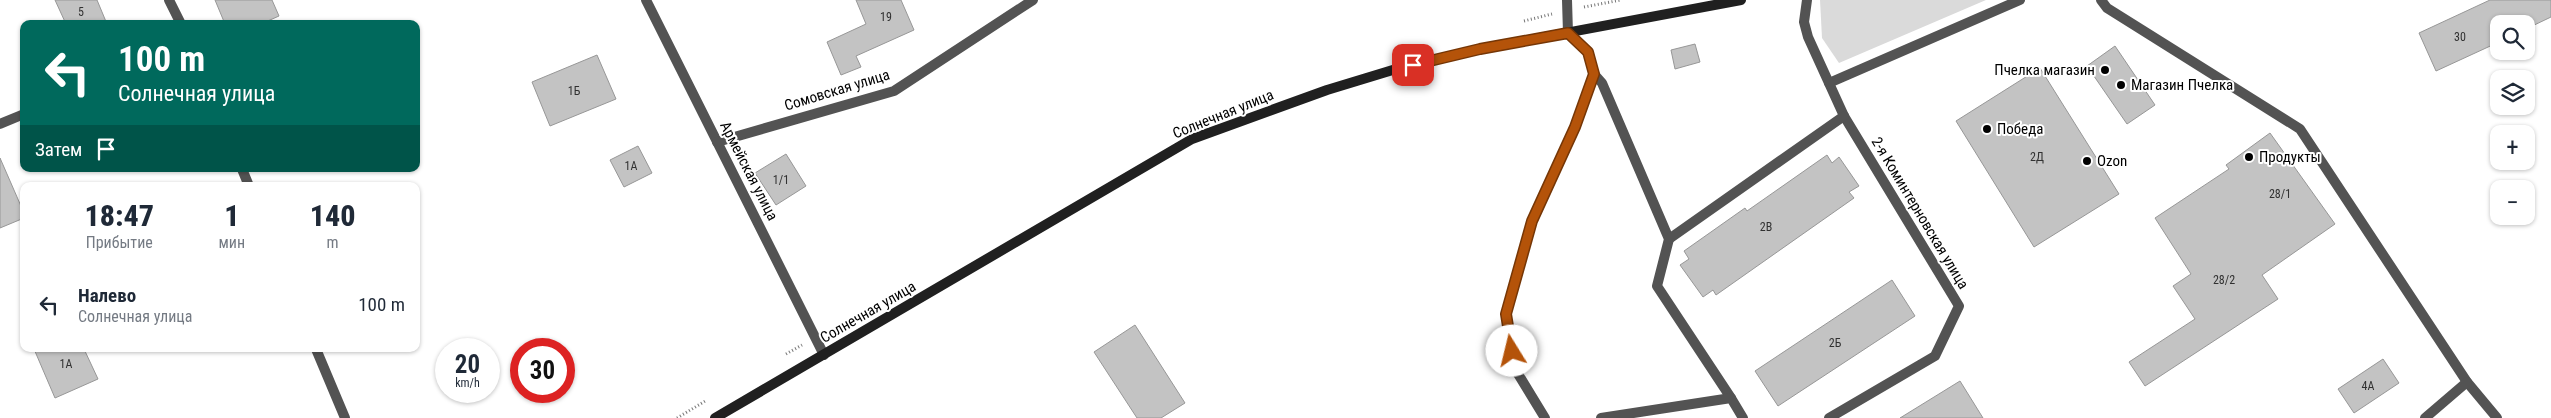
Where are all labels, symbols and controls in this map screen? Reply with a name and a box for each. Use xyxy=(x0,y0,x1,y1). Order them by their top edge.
house number: 5 xyxy=(78,5,84,19)
house number: 19 xyxy=(880,10,892,24)
map controls xyxy=(2490,15,2535,225)
button: search xyxy=(2490,15,2535,60)
house number: 30 xyxy=(2454,30,2466,44)
text: 100 m xyxy=(118,39,205,80)
icon: left xyxy=(35,40,100,105)
pin xyxy=(1392,44,1434,86)
icon: arrive xyxy=(1399,51,1427,79)
place label: Пчелка магазин xyxy=(1994,61,2095,79)
marker: Пчелка магазин xyxy=(2099,64,2111,76)
street label: Сомовская улица xyxy=(782,65,892,115)
button: layers xyxy=(2490,70,2535,115)
place label: Магазин Пчелка xyxy=(2131,76,2233,94)
marker: Магазин Пчелка xyxy=(2115,79,2127,91)
text: Солнечная улица xyxy=(118,81,275,106)
house number: 1Б xyxy=(568,84,581,98)
street label: Солнечная улица xyxy=(1170,86,1276,142)
street label: Армейская улица xyxy=(716,118,782,224)
place label: Победа xyxy=(1997,120,2043,138)
marker: Победа xyxy=(1981,123,1993,135)
button: + xyxy=(2490,125,2535,170)
street label: 2-я Коминтерновская улица xyxy=(1868,134,1972,292)
icon: arrive xyxy=(92,135,120,163)
text: Затем xyxy=(35,138,82,161)
place label: Продукты xyxy=(2259,148,2321,166)
house number: 2Д xyxy=(2030,150,2044,164)
marker: Продукты xyxy=(2243,151,2255,163)
place label: Ozon xyxy=(2097,152,2127,170)
marker: Ozon xyxy=(2081,155,2093,167)
house number: 1А xyxy=(625,159,638,173)
house number: 1/1 xyxy=(773,173,789,187)
button: − xyxy=(2490,180,2535,225)
house number: 28/1 xyxy=(2269,187,2291,201)
text: 18:47 xyxy=(85,198,154,233)
text: 1 xyxy=(224,198,239,233)
text: 140 xyxy=(310,198,355,233)
house number: 2В xyxy=(1760,220,1772,234)
text: Прибытие xyxy=(86,233,153,252)
text: мин xyxy=(219,233,245,252)
text: m xyxy=(327,233,339,252)
house number: 28/2 xyxy=(2213,273,2235,287)
street label: Солнечная улица xyxy=(817,277,919,347)
text: Налево xyxy=(78,284,136,307)
icon: left xyxy=(35,291,63,319)
text: 100 m xyxy=(358,293,405,316)
text: Солнечная улица xyxy=(78,307,192,326)
position arrow xyxy=(1485,324,1537,376)
house number: 2Б xyxy=(1829,336,1842,350)
speed limit sign: 30 xyxy=(510,338,575,403)
text: 20 xyxy=(455,350,480,379)
house number: 1А xyxy=(60,357,73,371)
text: km/h xyxy=(455,376,480,390)
house number: 4А xyxy=(2362,379,2375,393)

